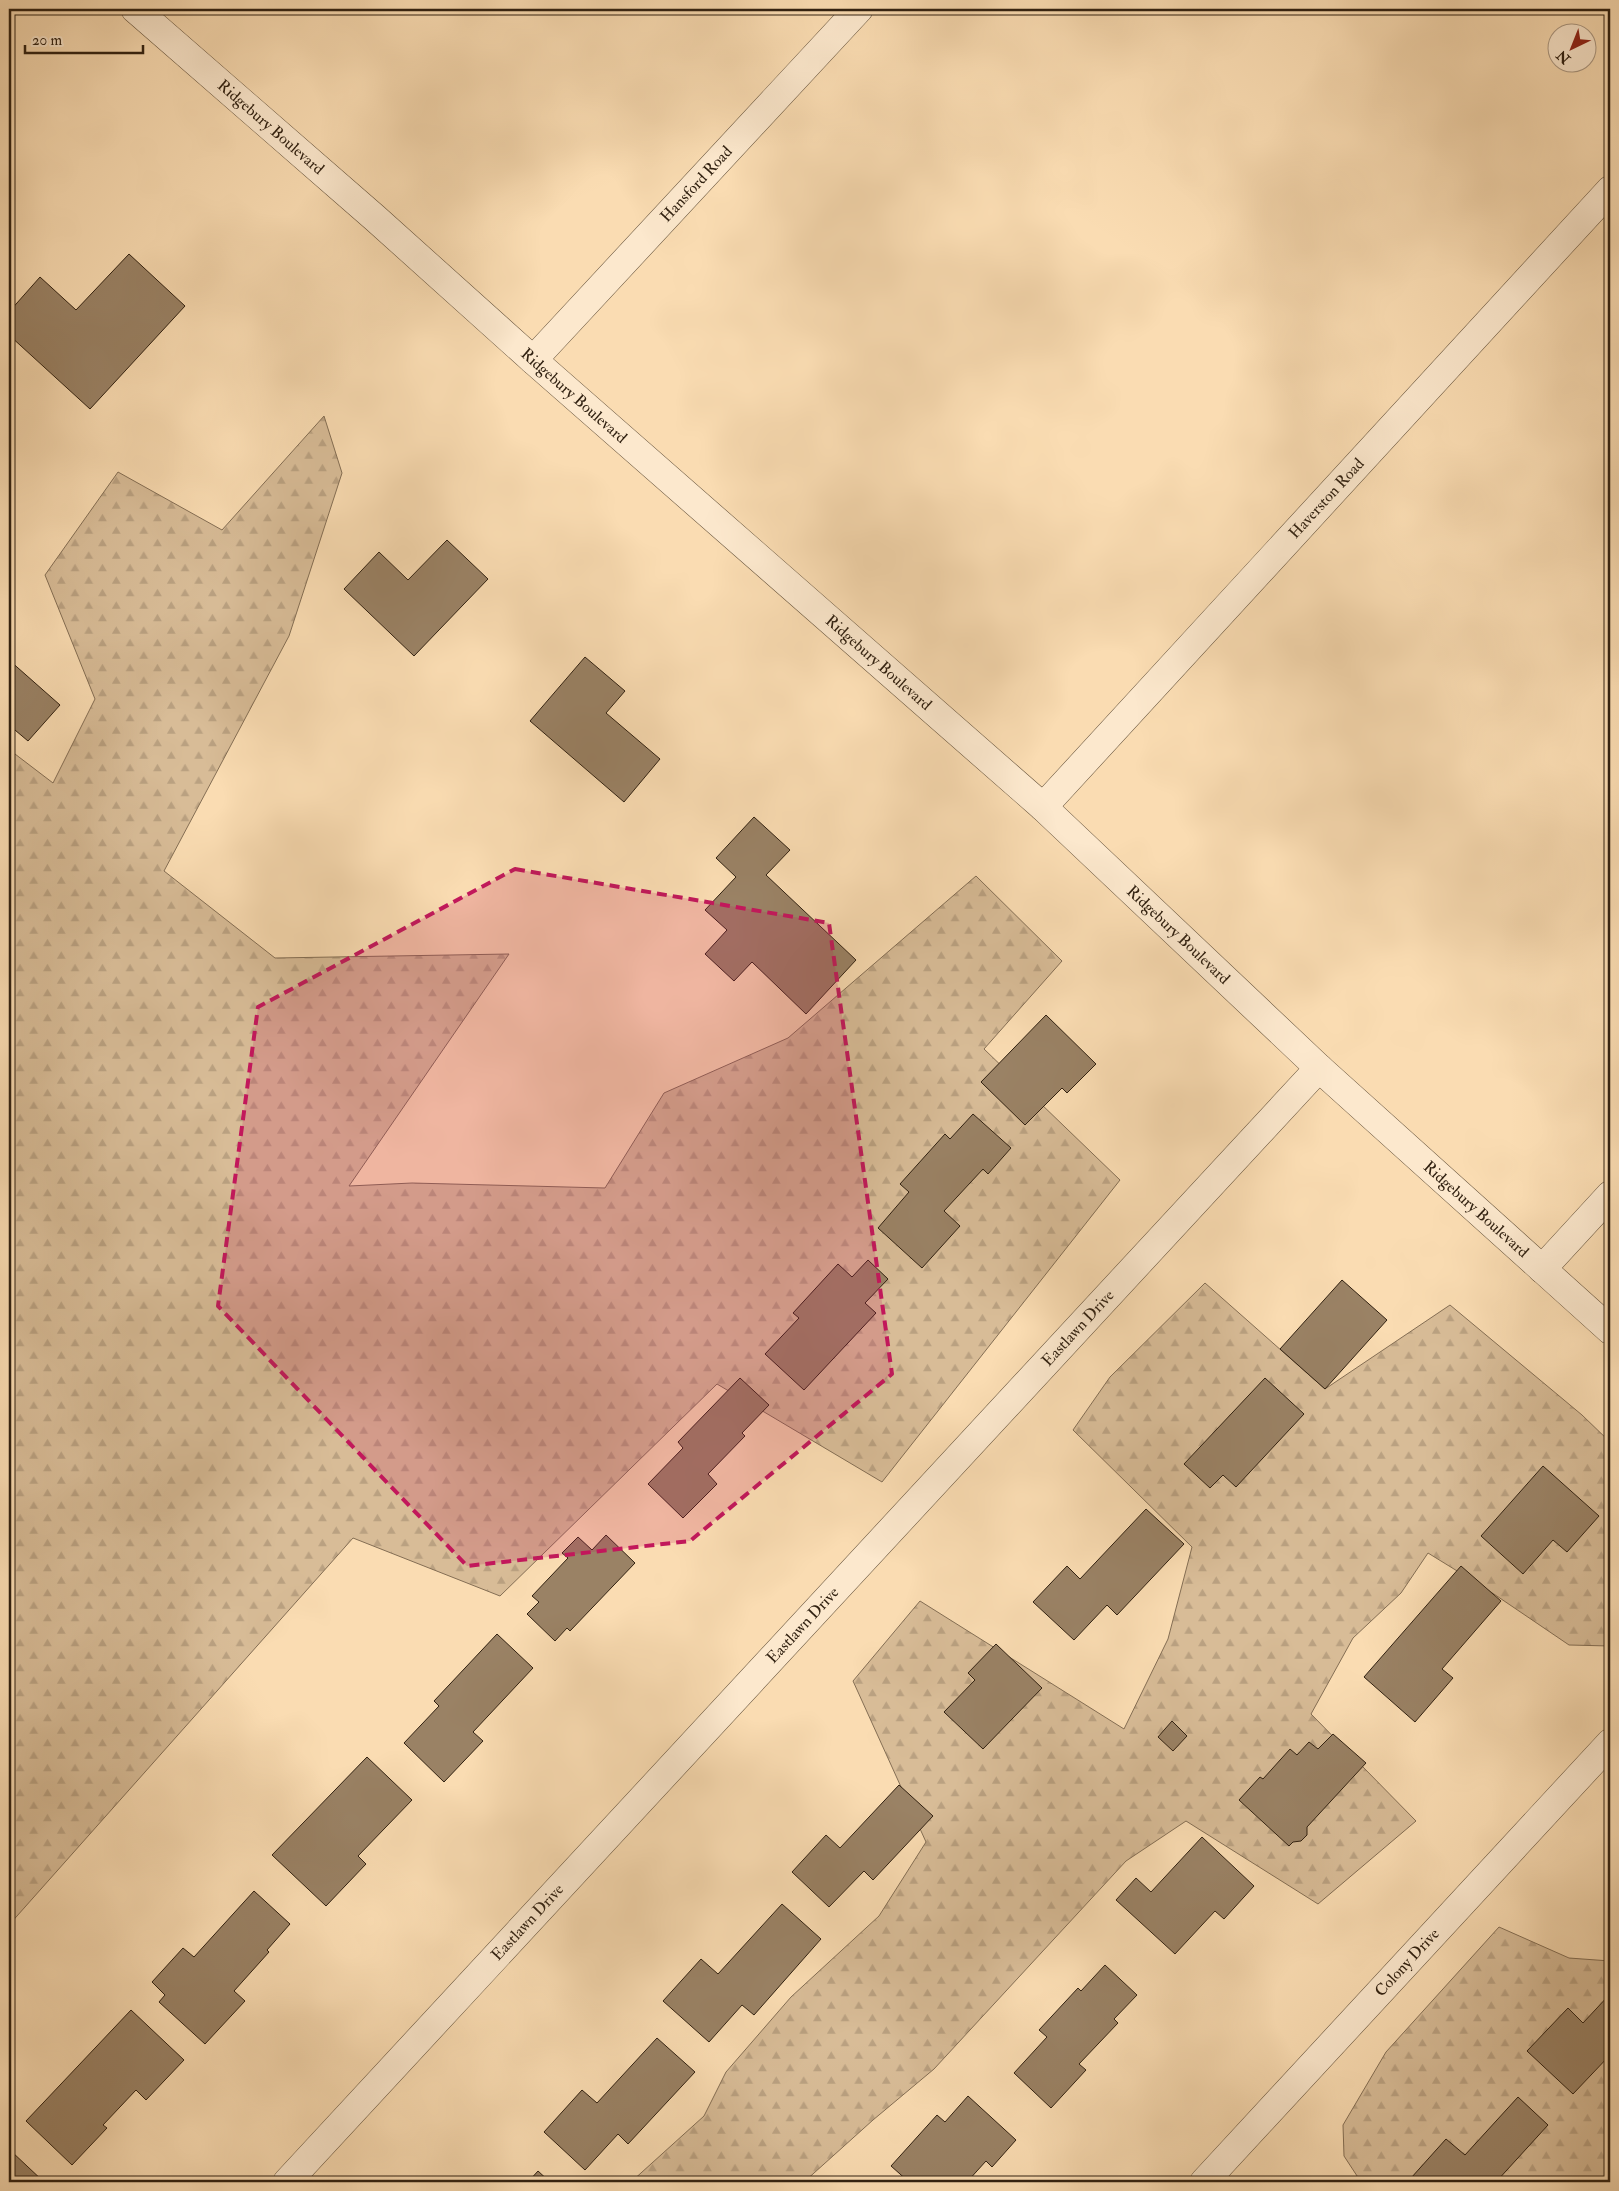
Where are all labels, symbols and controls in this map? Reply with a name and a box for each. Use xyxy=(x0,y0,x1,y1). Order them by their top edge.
scale bar xyxy=(25,22,142,54)
north arrow xyxy=(1546,22,1596,72)
text: 20 m xyxy=(32,31,62,50)
text: N xyxy=(1553,46,1575,68)
street label: Ridgebury Boulevard xyxy=(213,75,328,179)
street label: Hansford Road xyxy=(656,142,737,226)
street label: Ridgebury Boulevard xyxy=(517,344,631,448)
street label: Haverston Road xyxy=(1285,454,1369,543)
street label: Ridgebury Boulevard xyxy=(821,611,936,715)
street label: Ridgebury Boulevard xyxy=(1122,881,1234,989)
street label: Ridgebury Boulevard xyxy=(1419,1157,1533,1262)
street label: Eastlawn Drive xyxy=(1038,1285,1119,1371)
street label: Eastlawn Drive xyxy=(762,1582,843,1668)
street label: Eastlawn Drive xyxy=(487,1880,568,1965)
street label: Colony Drive xyxy=(1370,1924,1444,2001)

